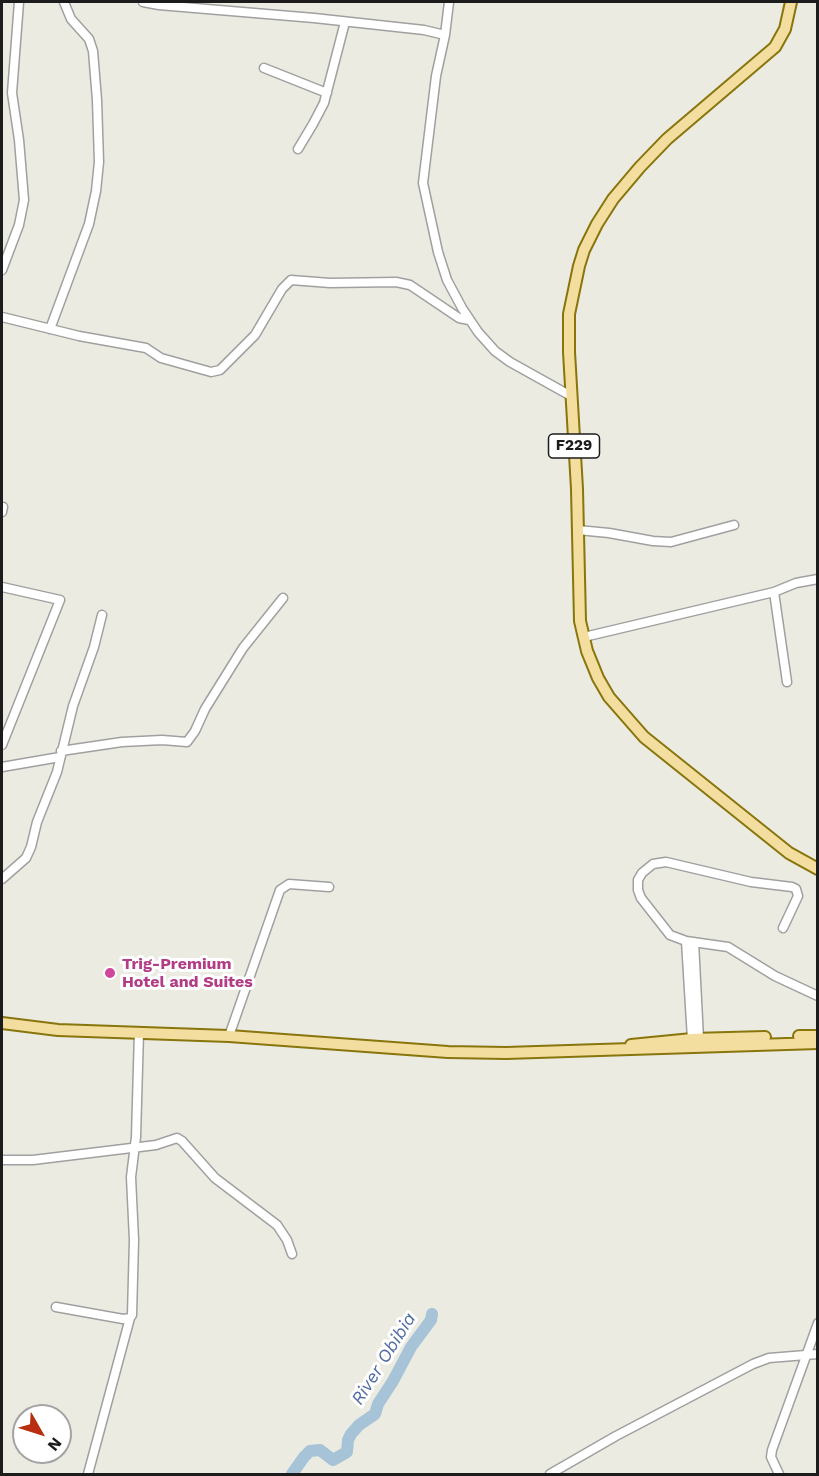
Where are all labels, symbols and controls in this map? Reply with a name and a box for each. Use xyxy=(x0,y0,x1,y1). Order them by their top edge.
road number: F229 xyxy=(548,434,600,458)
place label: Trig-Premium Hotel and Suites xyxy=(122,954,253,992)
marker: Trig-Premium Hotel and Suites xyxy=(103,966,117,980)
water label: River Obibia xyxy=(347,1309,421,1409)
north arrow xyxy=(12,1404,72,1464)
text: N xyxy=(44,1434,66,1455)

